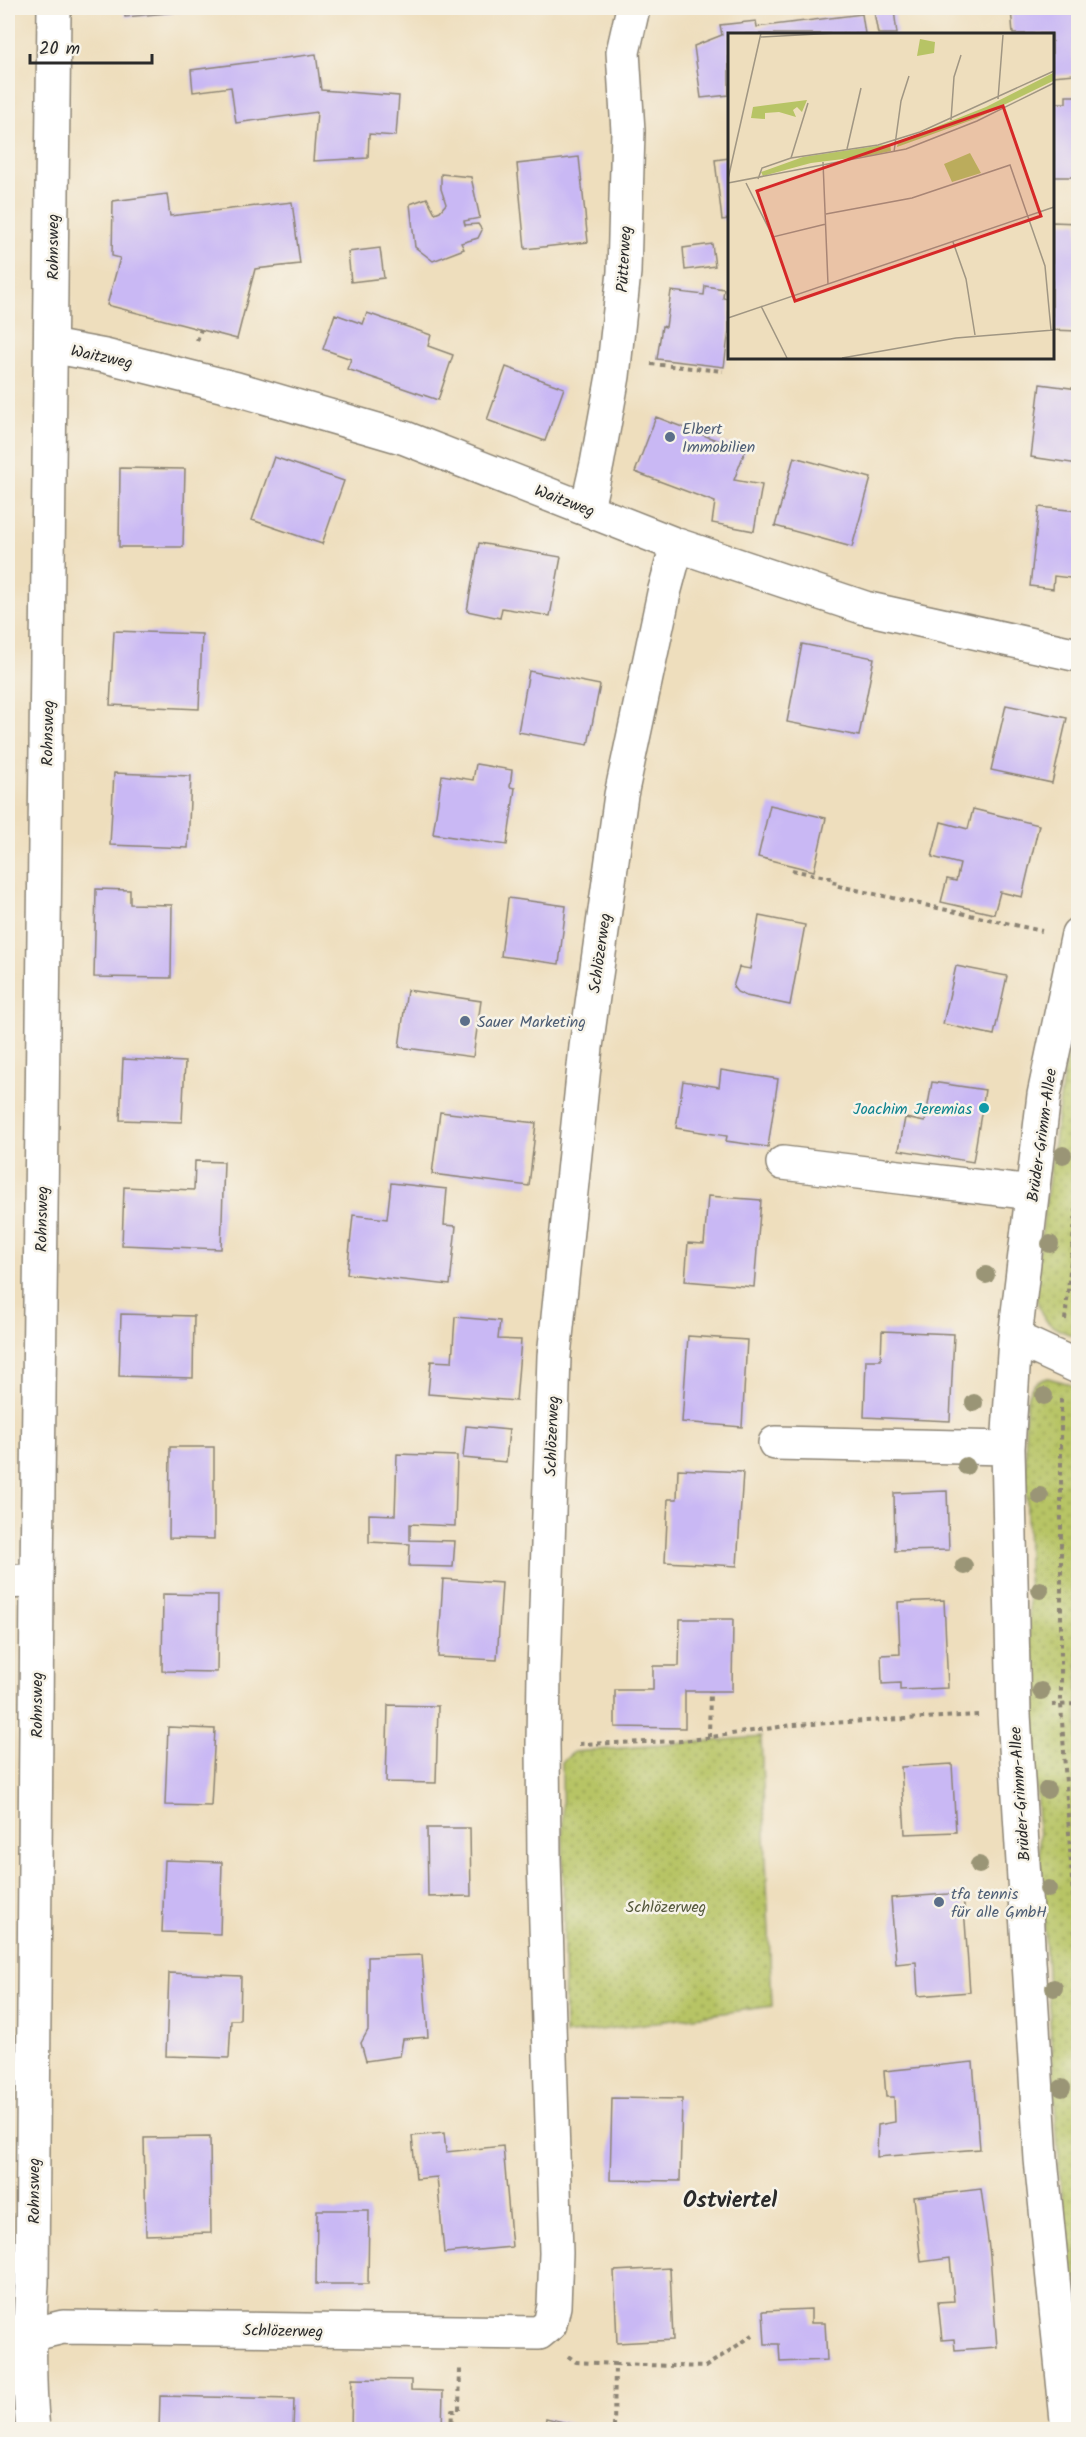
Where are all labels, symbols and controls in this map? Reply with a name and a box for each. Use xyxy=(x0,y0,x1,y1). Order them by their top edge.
scale bar xyxy=(30,27,152,65)
inset map xyxy=(728,33,1053,358)
text: 20 m xyxy=(39,35,80,64)
street label: Rohnsweg xyxy=(41,214,66,280)
street label: Pütterweg xyxy=(610,225,639,293)
street label: Waitzweg xyxy=(68,339,135,376)
place label: Elbert Immobilien xyxy=(682,417,755,460)
marker: Elbert Immobilien xyxy=(663,430,677,444)
street label: Waitzweg xyxy=(531,479,598,524)
street label: Rohnsweg xyxy=(35,700,62,766)
street label: Schlözerweg xyxy=(583,912,618,995)
place label: Sauer Marketing xyxy=(477,1010,586,1035)
marker: Sauer Marketing xyxy=(458,1014,472,1028)
street label: Brüder-Grimm-Allee xyxy=(1021,1067,1064,1204)
place label: Joachim Jeremias xyxy=(853,1097,972,1122)
marker: Joachim Jeremias xyxy=(977,1101,991,1115)
street label: Rohnsweg xyxy=(29,1186,56,1252)
street label: Schlözerweg xyxy=(539,1395,566,1477)
street label: Rohnsweg xyxy=(25,1672,50,1738)
street label: Brüder-Grimm-Allee xyxy=(1003,1726,1038,1862)
place label: tfa tennis für alle GmbH xyxy=(951,1882,1047,1925)
park label: Schlözerweg xyxy=(626,1895,706,1920)
marker: tfa tennis für alle GmbH xyxy=(932,1895,946,1909)
street label: Rohnsweg xyxy=(22,2158,47,2224)
district label: Ostviertel xyxy=(683,2184,777,2219)
street label: Schlözerweg xyxy=(243,2318,323,2345)

